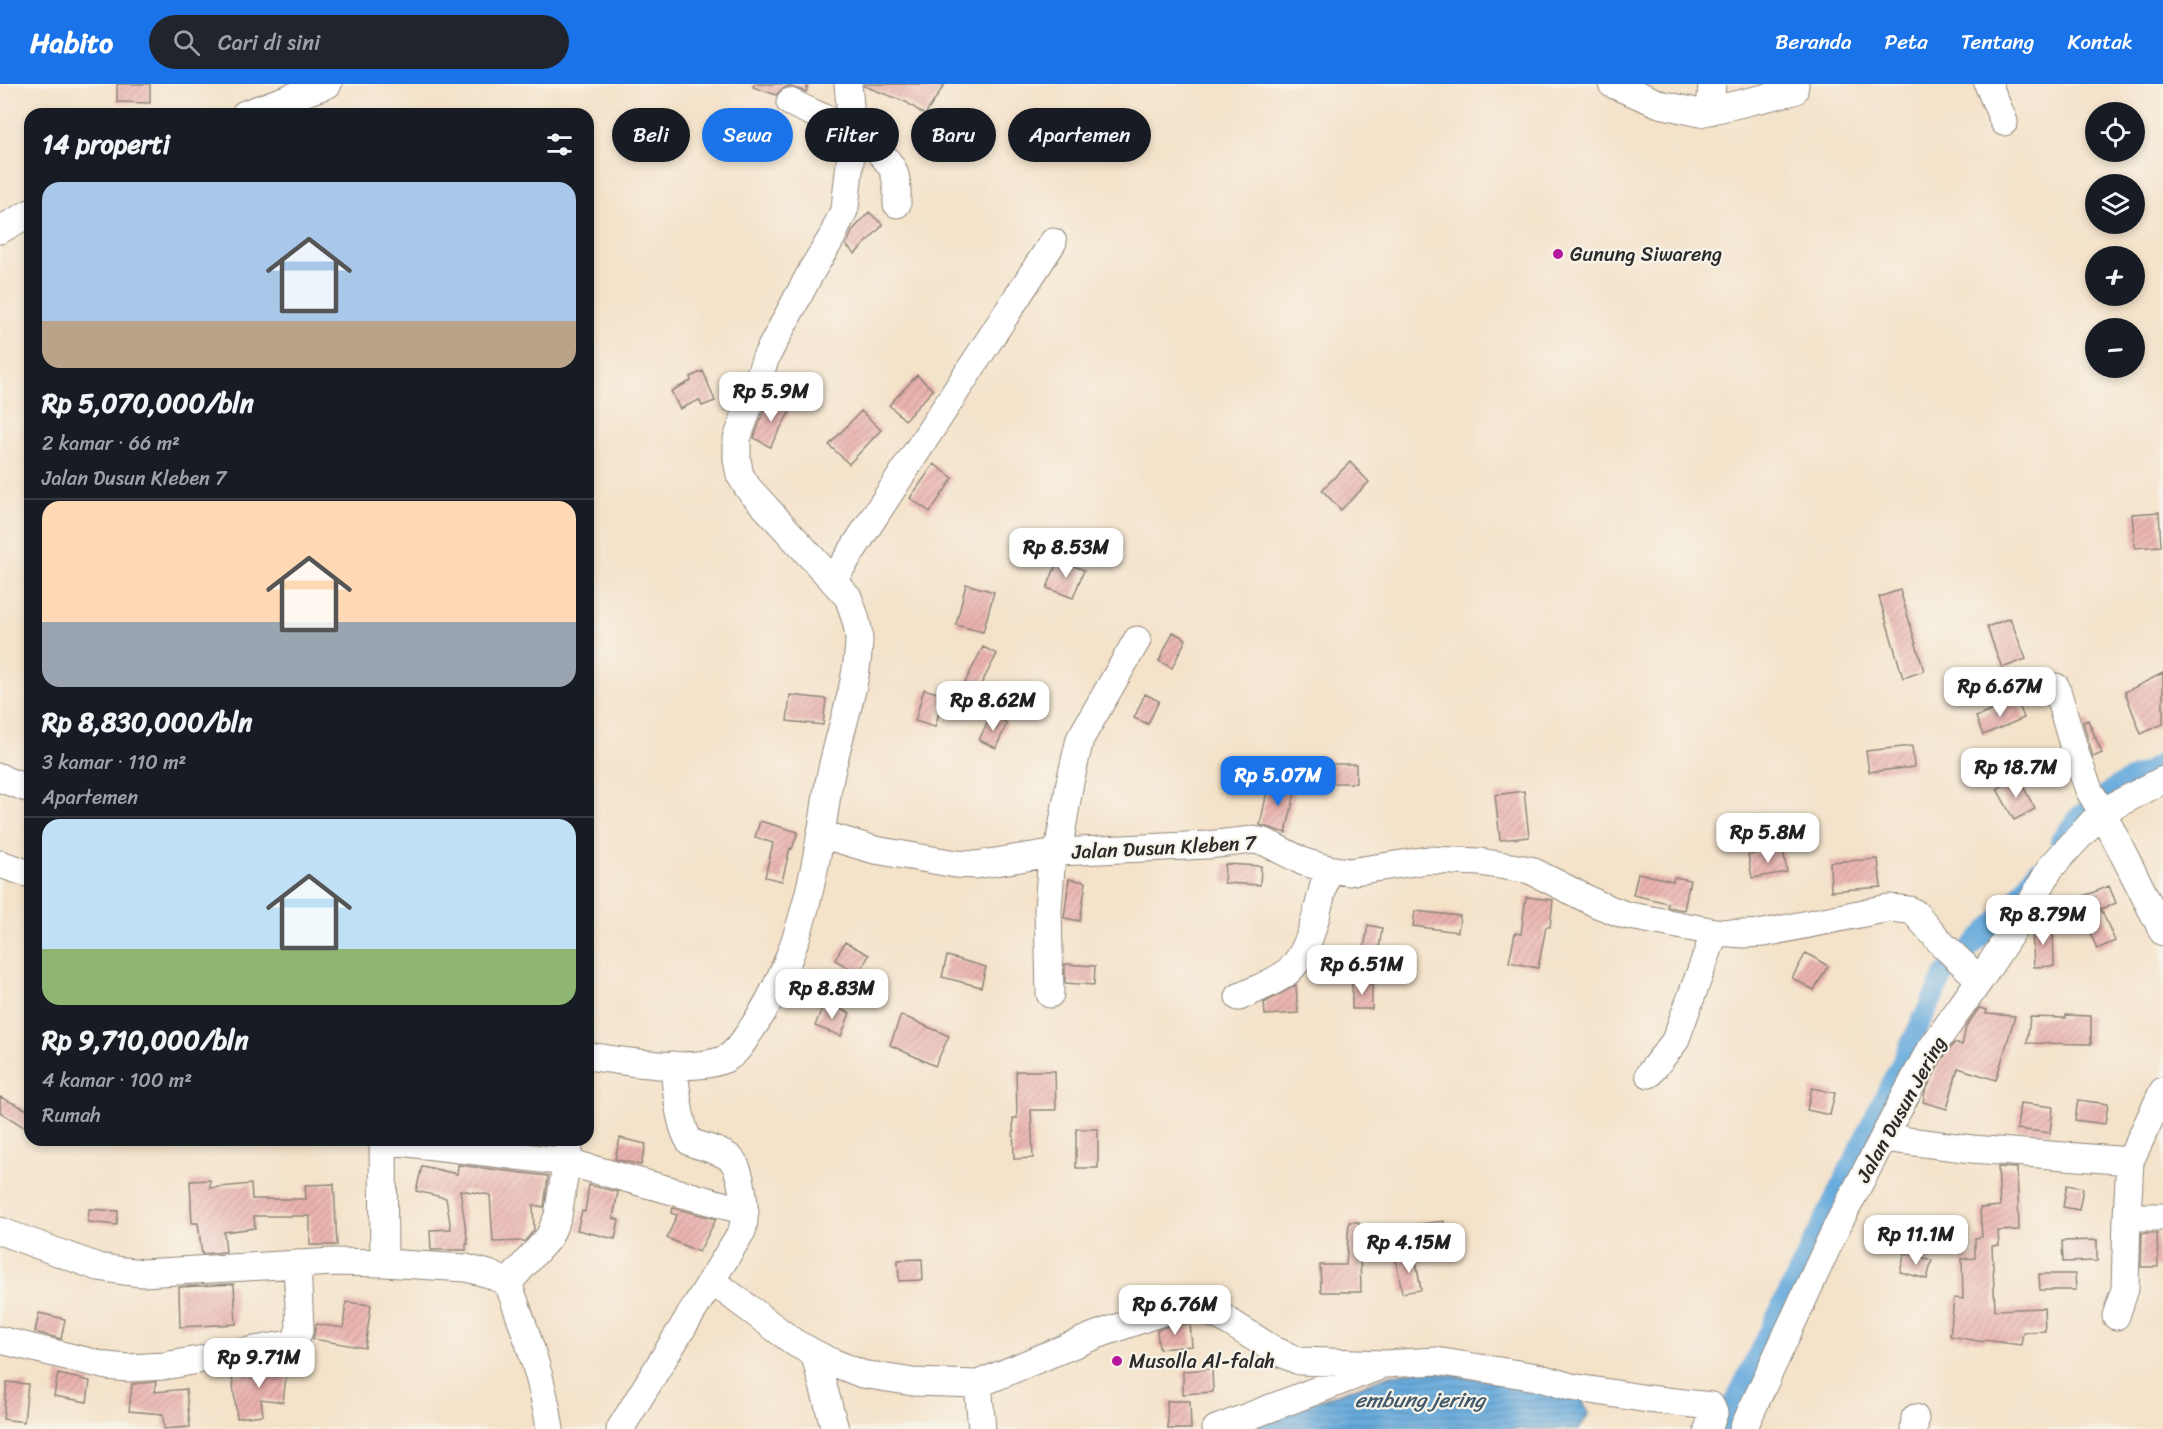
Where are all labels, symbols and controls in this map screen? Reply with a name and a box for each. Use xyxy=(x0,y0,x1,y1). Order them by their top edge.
search box xyxy=(149,15,569,69)
text: Habito xyxy=(30,18,113,67)
text: Cari di sini xyxy=(218,23,320,62)
text: Beranda xyxy=(1775,23,1851,61)
text: Peta xyxy=(1884,23,1928,61)
text: Tentang xyxy=(1961,23,2034,61)
text: Kontak xyxy=(2067,23,2133,61)
icon: search xyxy=(170,26,203,59)
map controls xyxy=(2085,102,2145,378)
button: locate xyxy=(2085,102,2145,162)
chip: Beli xyxy=(612,108,690,162)
chip: Sewa xyxy=(702,108,793,162)
chip: Filter xyxy=(805,108,899,162)
chip: Baru xyxy=(911,108,996,162)
chip: Apartemen xyxy=(1008,108,1151,162)
text: 14 properti xyxy=(42,121,170,167)
icon: filters xyxy=(543,128,576,161)
button: layers xyxy=(2085,174,2145,234)
icon: home xyxy=(255,221,363,329)
place label: Gunung Siwareng xyxy=(1570,237,1722,272)
button: + xyxy=(2085,246,2145,306)
marker: Gunung Siwareng xyxy=(1551,247,1565,261)
button: − xyxy=(2085,318,2145,378)
pin: Rp 5.9M xyxy=(716,372,826,423)
text: Rp 5.9M xyxy=(733,374,809,409)
text: Rp 5,070,000/bln xyxy=(42,380,254,426)
text: 2 kamar · 66 m² xyxy=(42,426,180,461)
text: Jalan Dusun Kleben 7 xyxy=(42,461,226,496)
pin: Rp 8.53M xyxy=(1004,528,1128,579)
text: Rp 8.53M xyxy=(1023,530,1109,565)
icon: home xyxy=(255,540,363,648)
pin: Rp 6.67M xyxy=(1938,667,2062,718)
text: Rp 6.67M xyxy=(1958,669,2042,704)
pin: Rp 8.62M xyxy=(931,681,1055,732)
text: Rp 8.62M xyxy=(950,683,1036,718)
text: Rp 8,830,000/bln xyxy=(42,699,252,745)
text: 3 kamar · 110 m² xyxy=(42,745,186,780)
pin: Rp 18.7M xyxy=(1954,748,2078,799)
text: Rp 18.7M xyxy=(1975,750,2057,785)
pin: Rp 5.07M xyxy=(1216,756,1340,807)
text: Rp 5.07M xyxy=(1235,758,1321,793)
text: Apartemen xyxy=(42,780,138,815)
pin: Rp 5.8M xyxy=(1713,813,1823,864)
text: Rp 5.8M xyxy=(1730,815,1806,850)
street label: Jalan Dusun Kleben 7 xyxy=(1070,825,1259,870)
icon: home xyxy=(255,858,363,966)
pin: Rp 8.79M xyxy=(1981,895,2105,946)
text: Rp 8.79M xyxy=(2000,897,2086,932)
pin: Rp 6.51M xyxy=(1300,945,1424,996)
text: Rp 6.51M xyxy=(1321,947,1403,982)
pin: Rp 8.83M xyxy=(770,969,894,1020)
text: Rp 8.83M xyxy=(789,971,875,1006)
text: Rp 9,710,000/bln xyxy=(42,1017,249,1063)
street label: Jalan Dusun Jering xyxy=(1846,1029,1956,1190)
text: 4 kamar · 100 m² xyxy=(42,1063,192,1098)
text: Rumah xyxy=(42,1098,101,1133)
pin: Rp 11.1M xyxy=(1854,1215,1978,1266)
text: Rp 11.1M xyxy=(1878,1217,1954,1252)
pin: Rp 4.15M xyxy=(1347,1223,1471,1274)
text: Rp 4.15M xyxy=(1367,1225,1451,1260)
pin: Rp 6.76M xyxy=(1113,1285,1237,1336)
text: Rp 6.76M xyxy=(1133,1287,1217,1322)
pin: Rp 9.71M xyxy=(197,1338,321,1389)
text: Rp 9.71M xyxy=(218,1340,300,1375)
place label: Musolla Al-falah xyxy=(1129,1344,1275,1379)
marker: Musolla Al-falah xyxy=(1110,1354,1124,1368)
water label: embung jering xyxy=(1355,1381,1487,1419)

